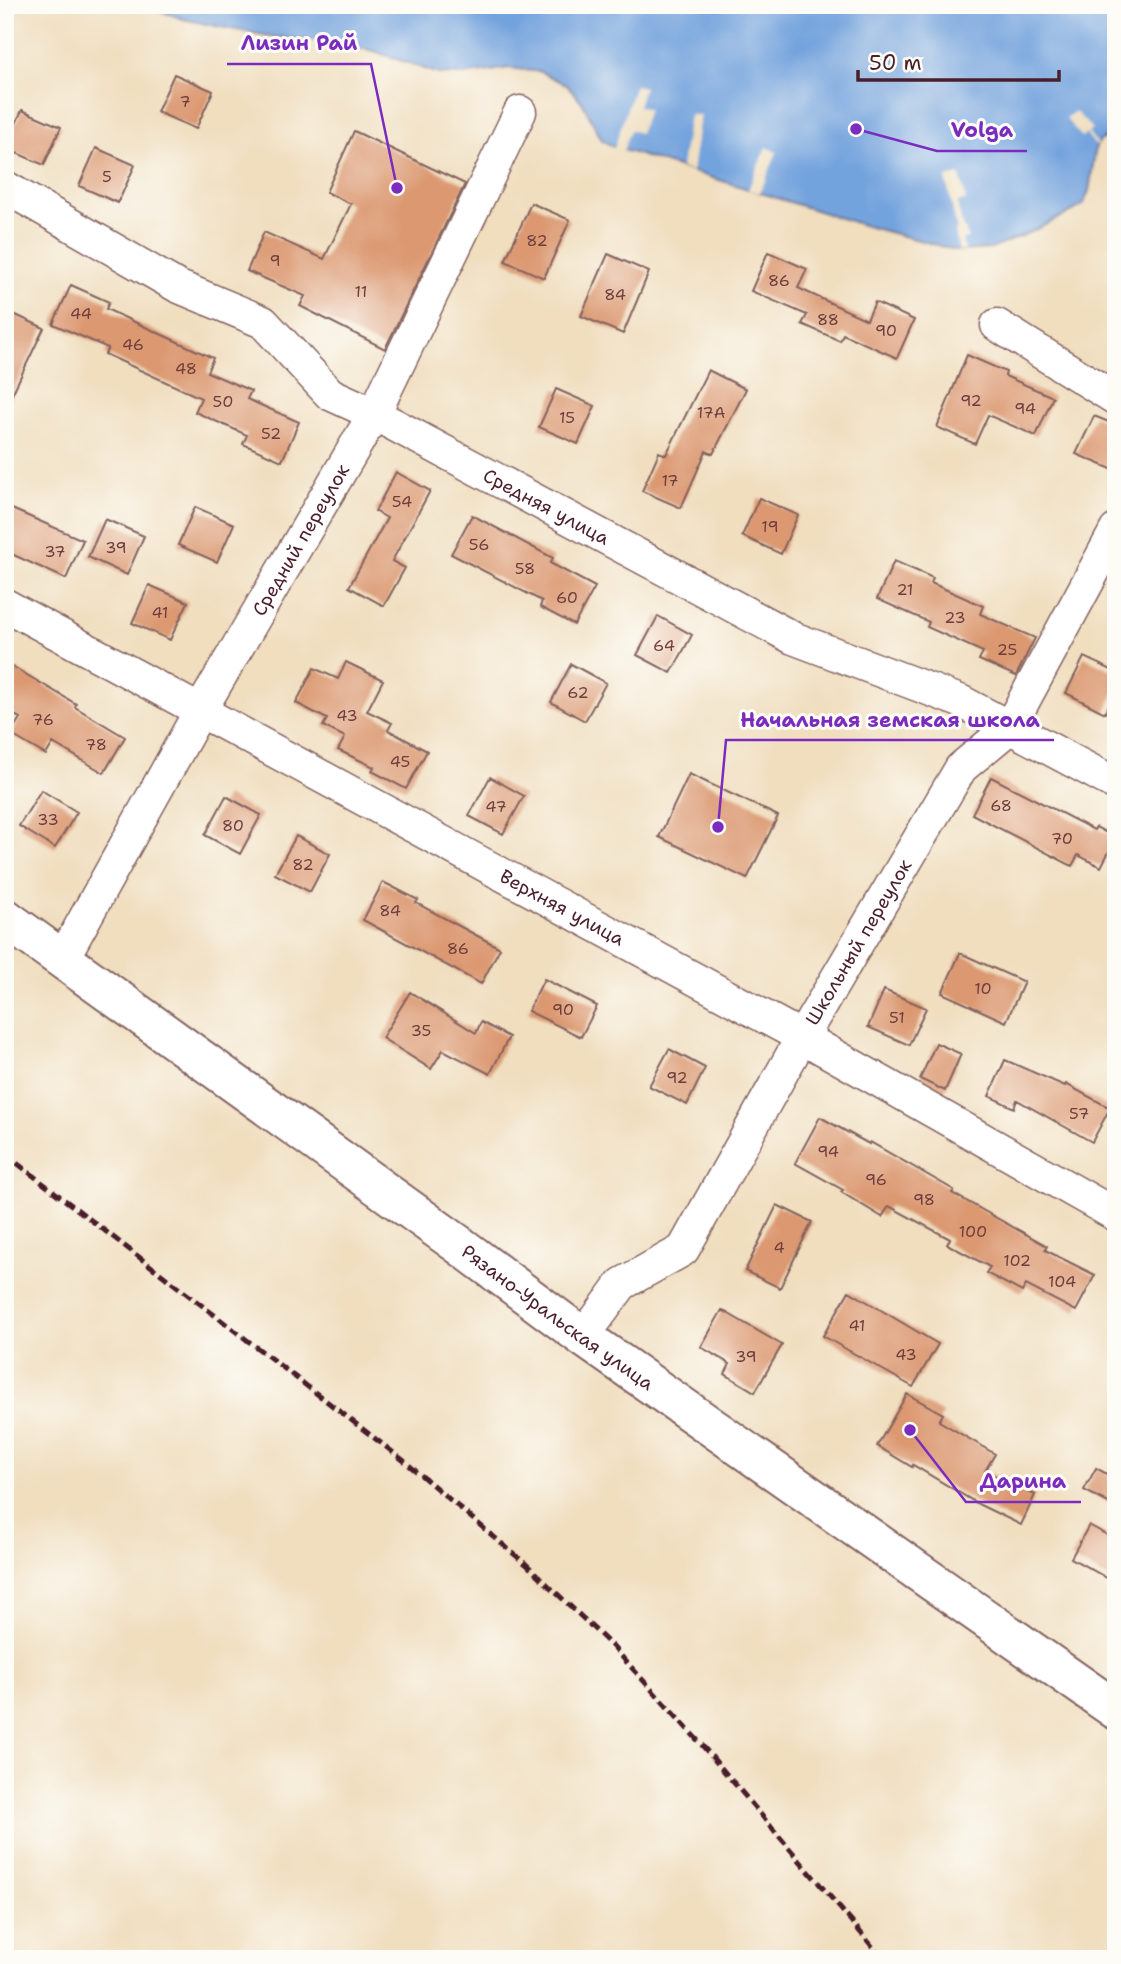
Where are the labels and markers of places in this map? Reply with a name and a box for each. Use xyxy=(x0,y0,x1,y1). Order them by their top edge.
callout: Лизин Рай xyxy=(227,22,371,64)
callout: Volga xyxy=(937,109,1027,151)
callout: Начальная земская школа xyxy=(726,698,1054,740)
callout: Дарина xyxy=(966,1460,1081,1502)

